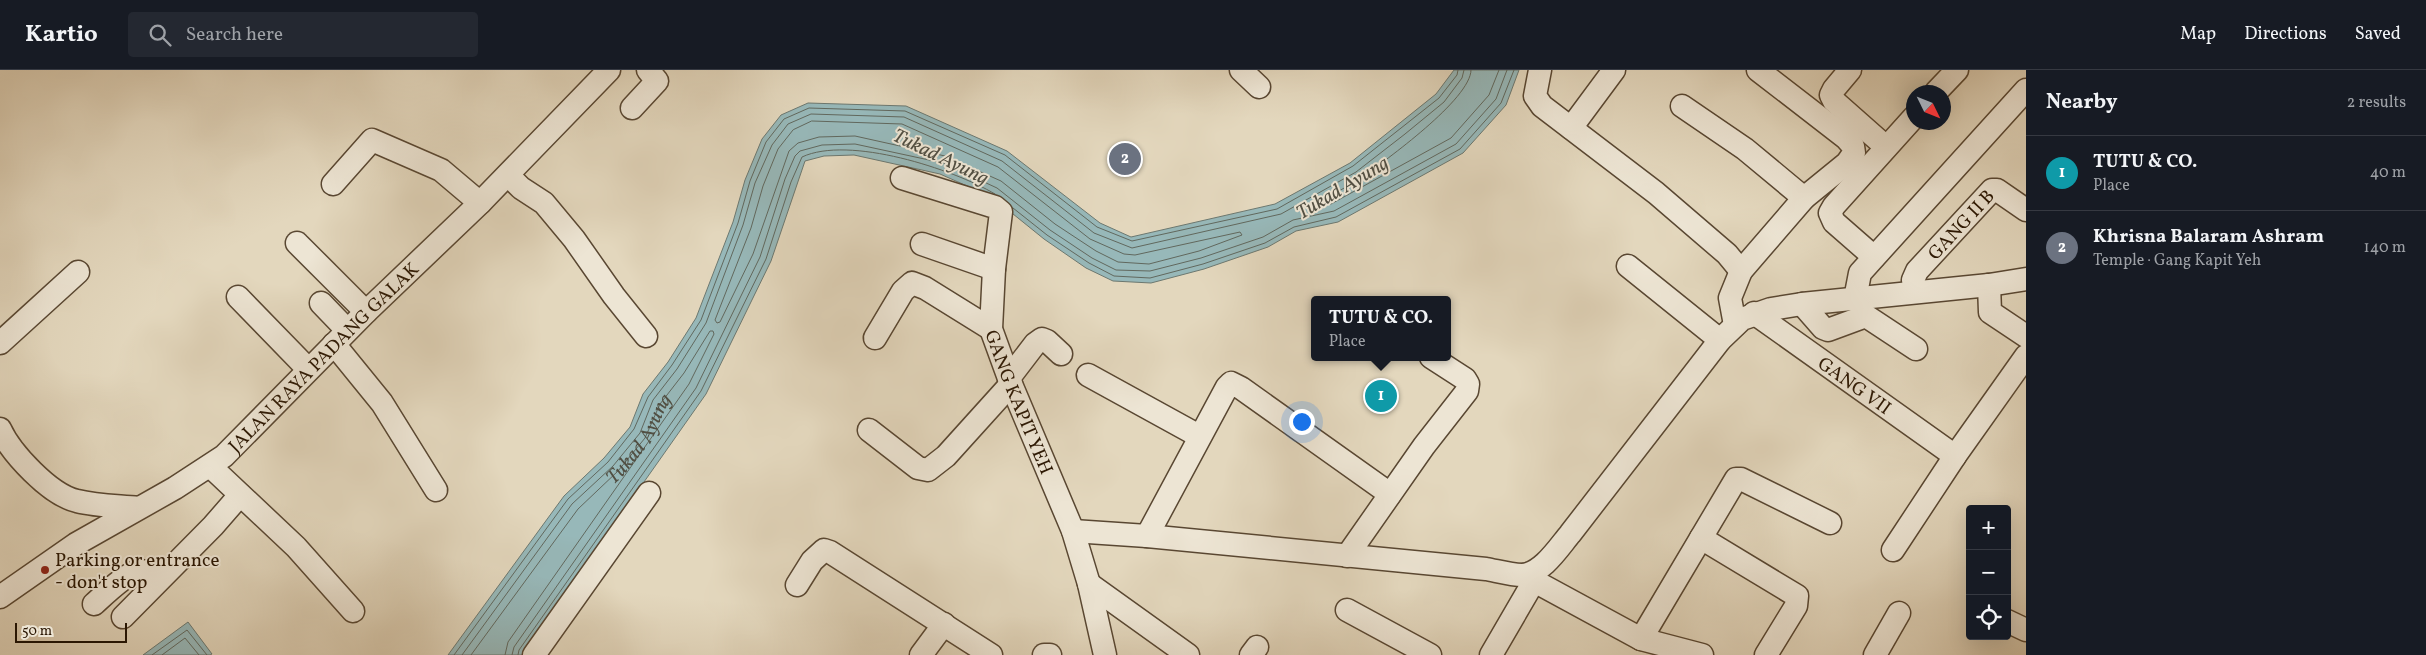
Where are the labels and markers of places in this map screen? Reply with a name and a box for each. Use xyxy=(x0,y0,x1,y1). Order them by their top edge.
pin: 2 xyxy=(1109,140,1141,178)
pin: 1 xyxy=(1365,377,1397,415)
place label: Parking or entrance - don't stop xyxy=(55,548,220,596)
marker: Parking or entrance - don't stop xyxy=(39,564,51,576)

